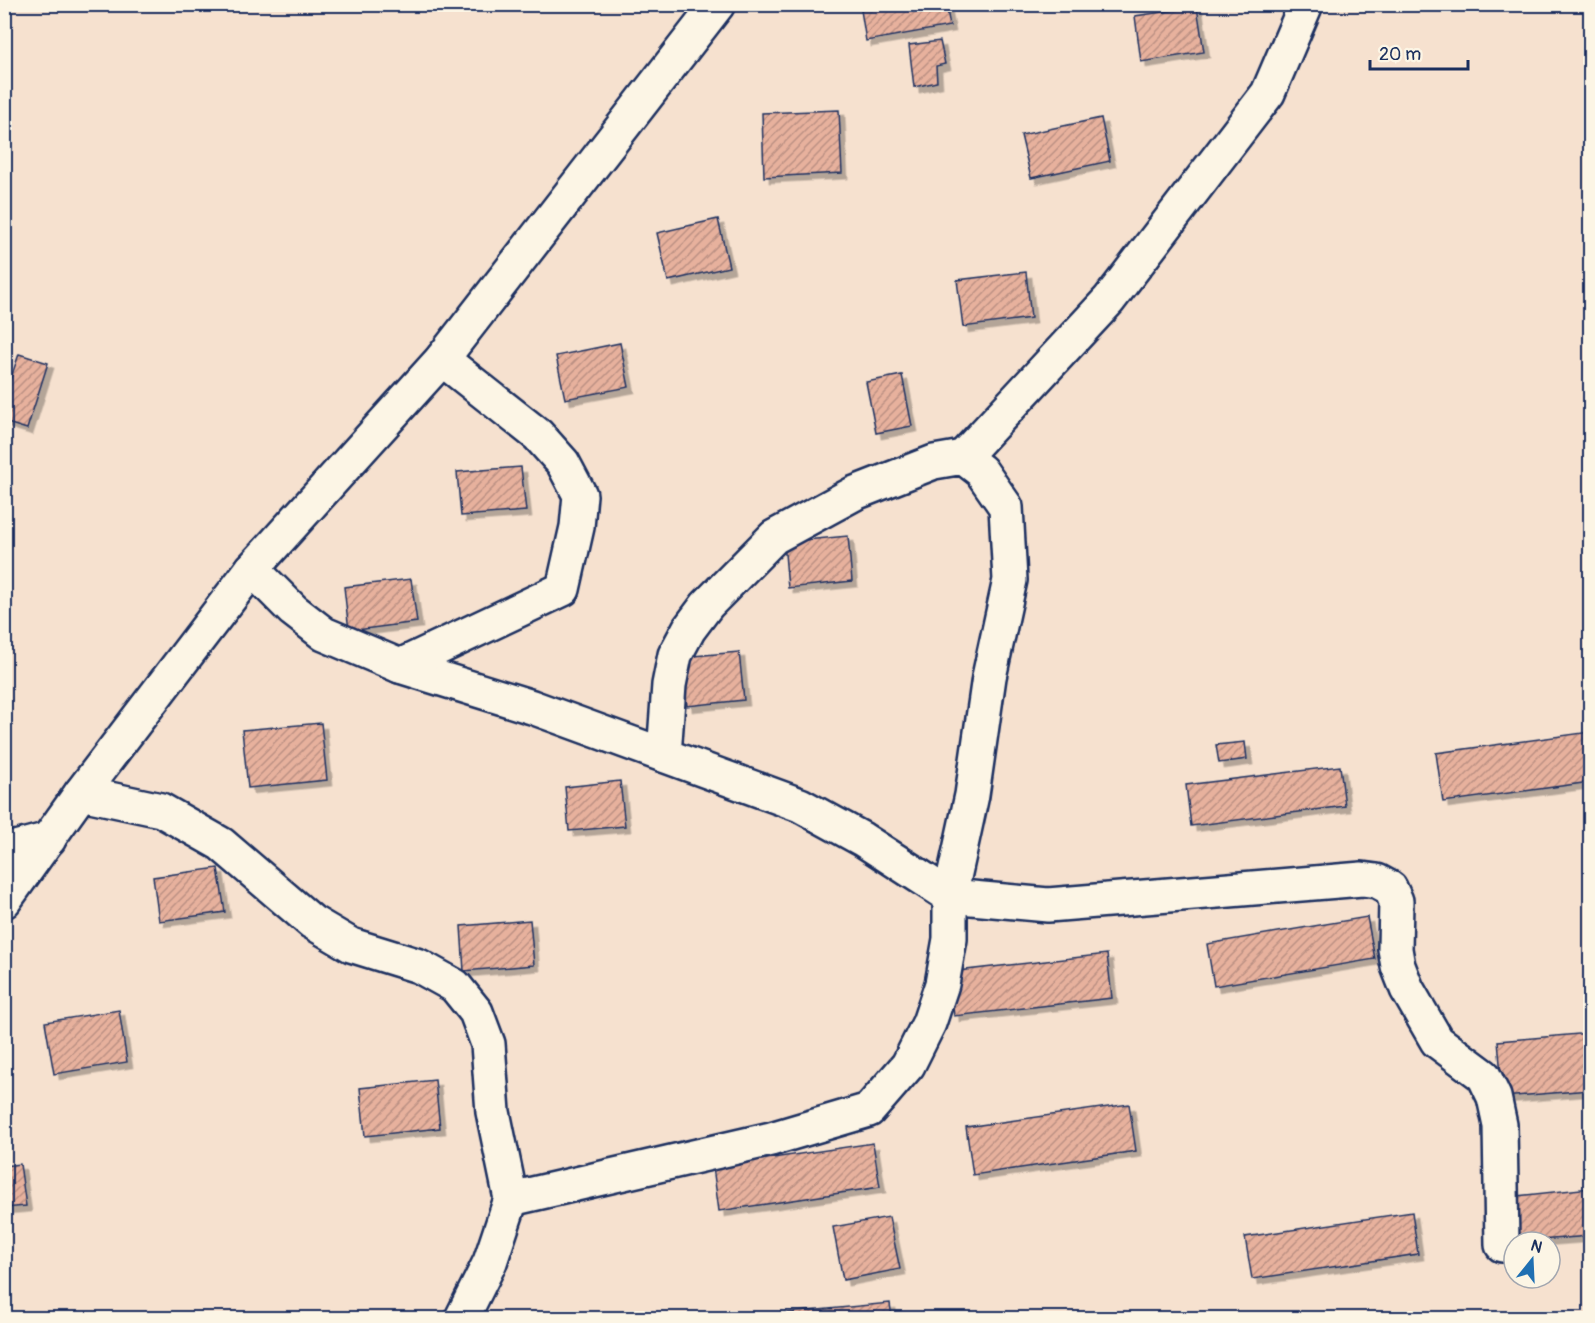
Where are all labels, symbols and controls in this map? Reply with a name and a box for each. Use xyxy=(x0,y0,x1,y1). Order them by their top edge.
scale bar xyxy=(1370,33,1468,71)
text: 20 m xyxy=(1379,43,1421,66)
north arrow xyxy=(1502,1230,1562,1290)
text: N xyxy=(1528,1236,1545,1258)

